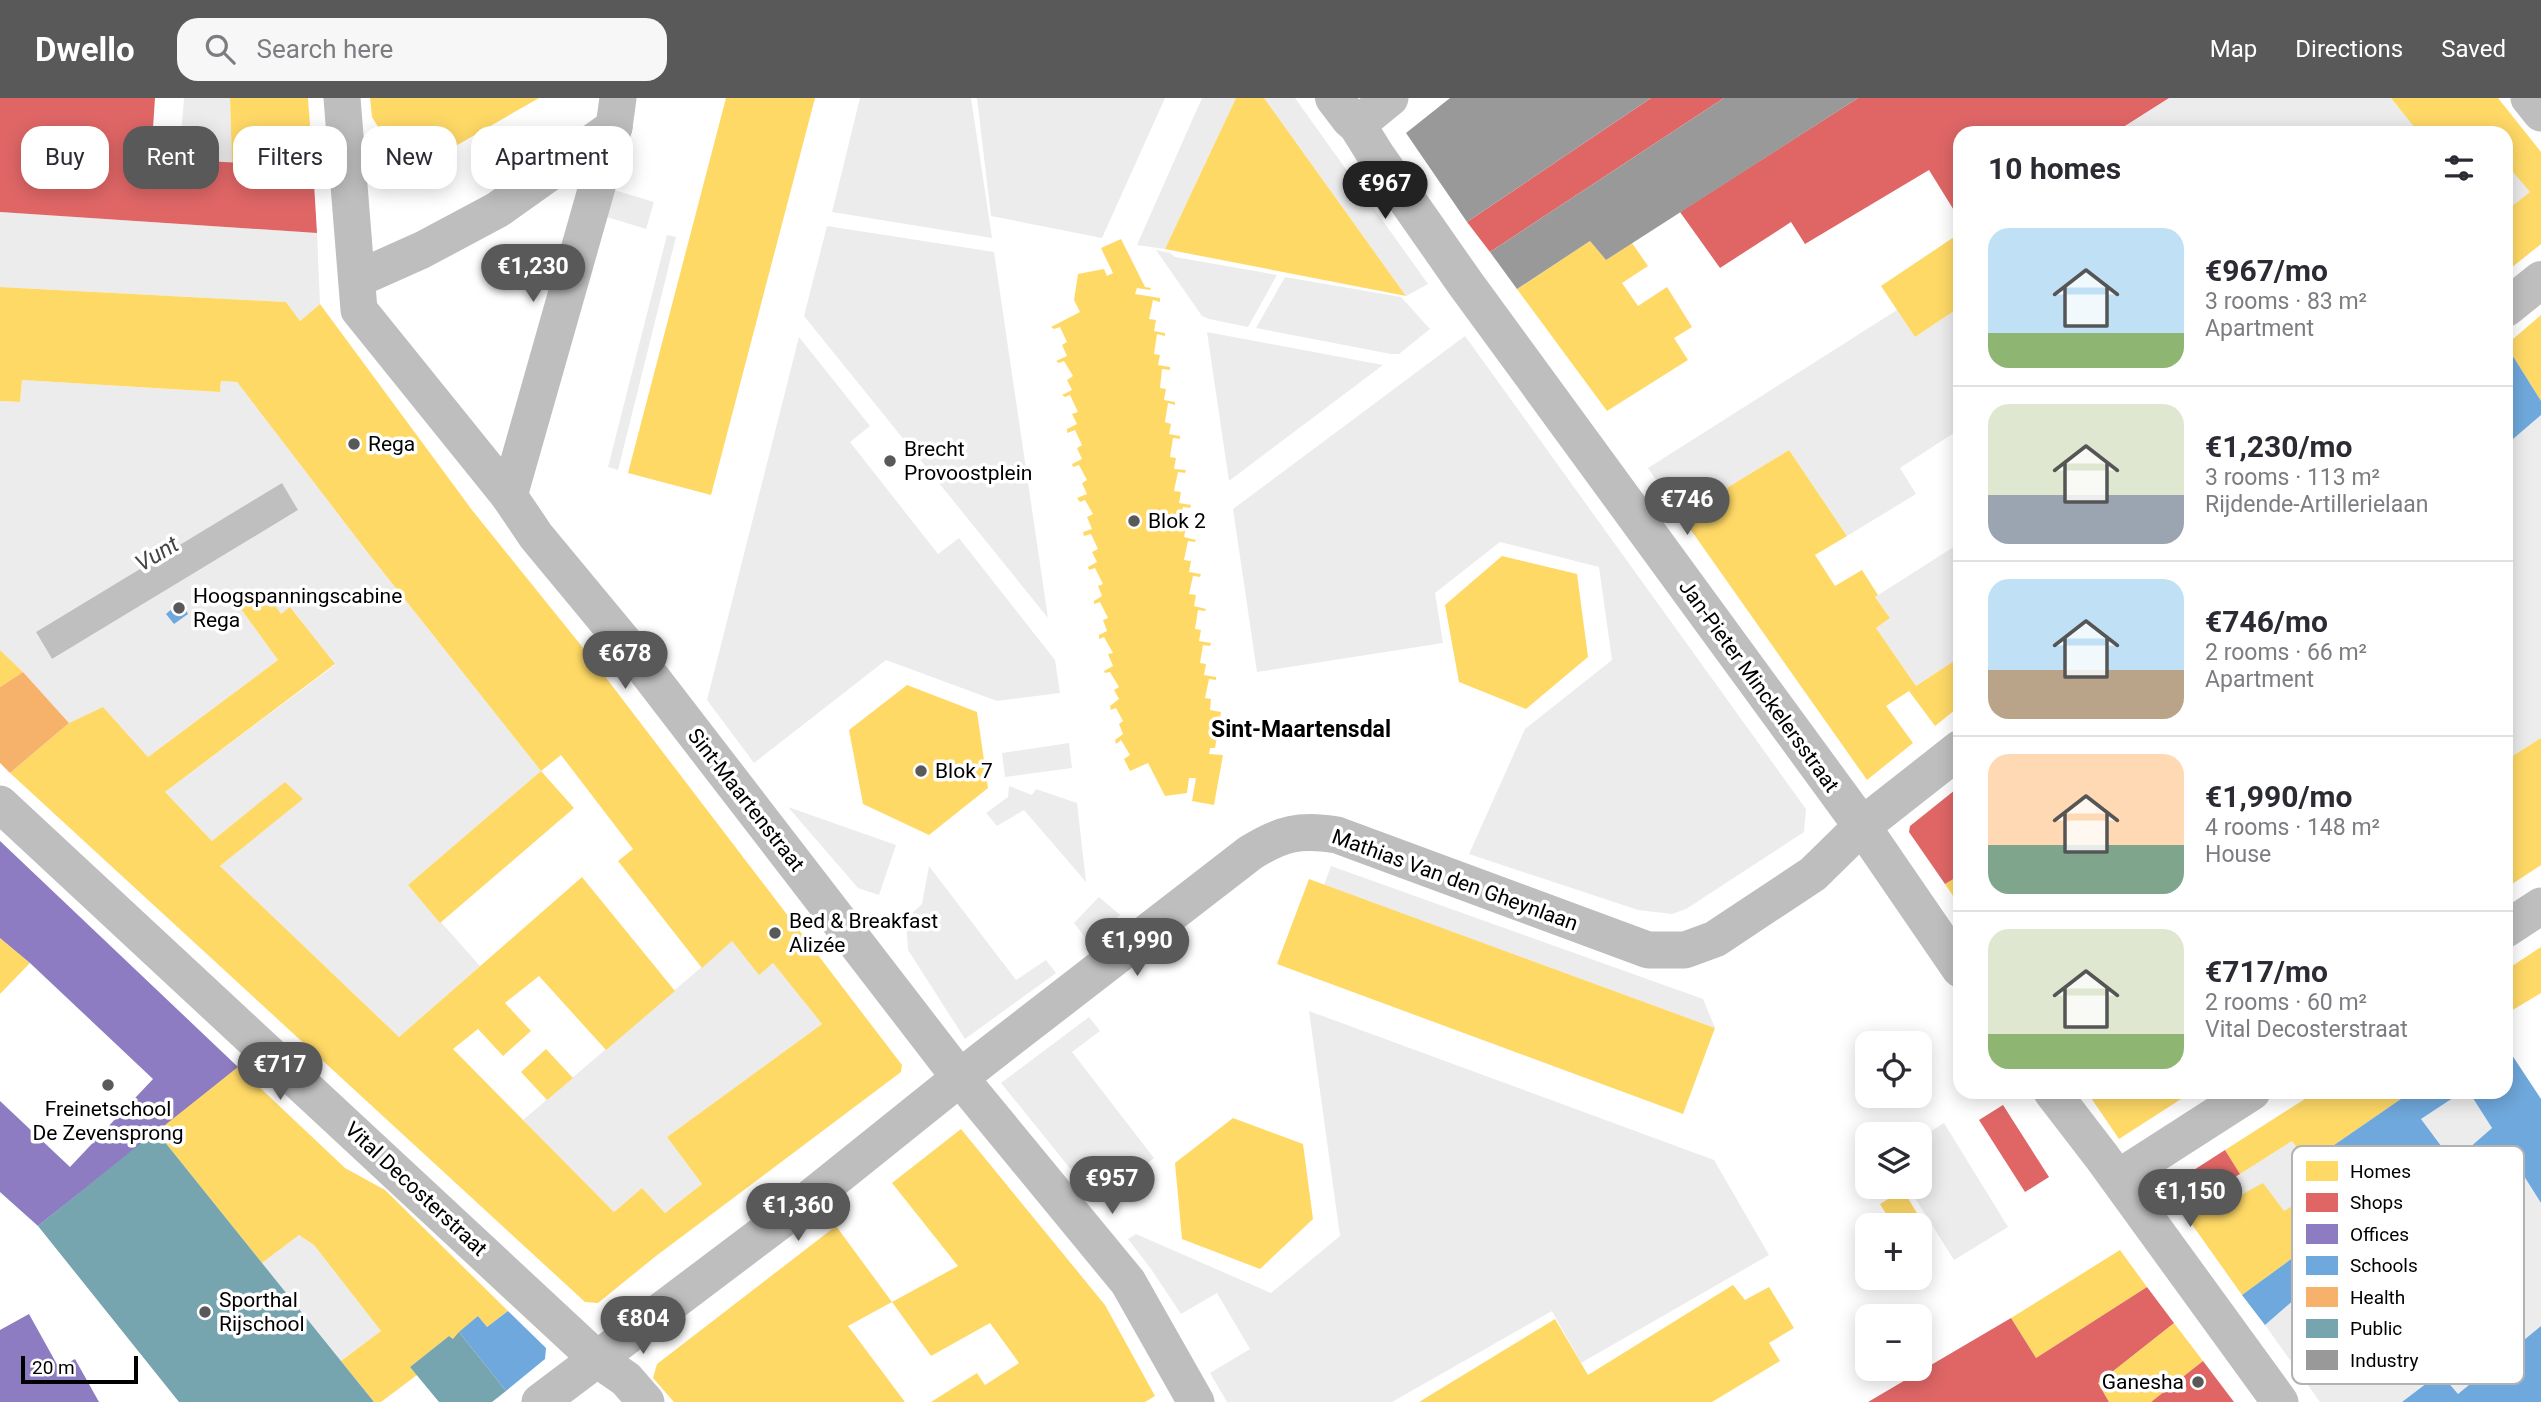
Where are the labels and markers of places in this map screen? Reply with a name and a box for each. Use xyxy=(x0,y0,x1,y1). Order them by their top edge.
pin: €967 xyxy=(1344,162,1426,221)
pin: €1,230 xyxy=(476,244,590,304)
place label: Rega xyxy=(368,432,415,456)
marker: Rega xyxy=(346,436,362,452)
place label: Brecht Provoostplein xyxy=(904,437,1032,485)
marker: Brecht Provoostplein xyxy=(882,453,898,469)
pin: €746 xyxy=(1646,478,1728,537)
place label: Blok 2 xyxy=(1148,509,1206,533)
marker: Blok 2 xyxy=(1126,513,1142,529)
place label: Hoogspanningscabine Rega xyxy=(193,584,402,632)
marker: Hoogspanningscabine Rega xyxy=(171,600,187,616)
pin: €678 xyxy=(584,632,666,691)
place label: Blok 7 xyxy=(935,759,993,783)
marker: Blok 7 xyxy=(913,763,929,779)
place label: Bed & Breakfast Alizée xyxy=(789,909,938,957)
pin: €1,990 xyxy=(1080,918,1194,978)
marker: Bed & Breakfast Alizée xyxy=(767,925,783,941)
pin: €717 xyxy=(239,1042,321,1102)
marker: Freinetschool De Zevensprong xyxy=(100,1077,116,1093)
place label: Freinetschool De Zevensprong xyxy=(32,1097,184,1145)
pin: €957 xyxy=(1071,1156,1153,1216)
pin: €1,150 xyxy=(2133,1170,2247,1229)
pin: €1,360 xyxy=(741,1184,855,1243)
place label: Sporthal Rijschool xyxy=(219,1288,305,1336)
pin: €804 xyxy=(602,1296,684,1356)
marker: Sporthal Rijschool xyxy=(197,1304,213,1320)
place label: Ganesha xyxy=(2102,1370,2184,1394)
marker: Ganesha xyxy=(2190,1374,2206,1390)

